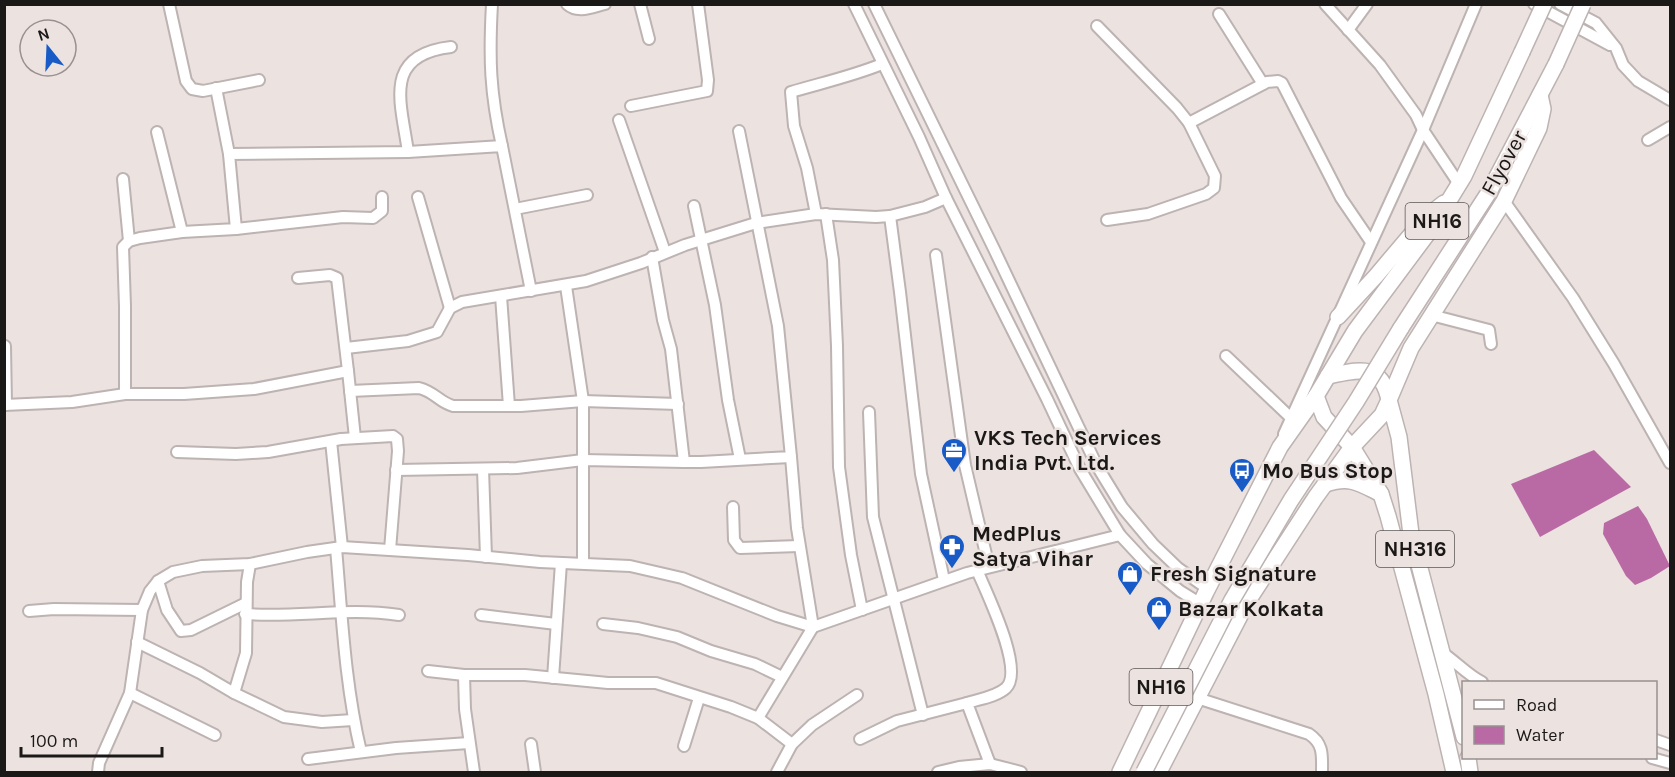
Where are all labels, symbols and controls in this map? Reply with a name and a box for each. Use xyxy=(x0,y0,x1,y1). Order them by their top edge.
north arrow xyxy=(18,18,78,78)
text: N xyxy=(35,23,52,45)
street label: Flyover xyxy=(1476,126,1532,200)
road number: NH16 xyxy=(1406,203,1468,239)
place label: VKS Tech Services India Pvt. Ltd. xyxy=(974,425,1162,476)
office icon: VKS Tech Services India Pvt. Ltd. xyxy=(939,436,969,474)
bus stop icon: Mo Bus Stop xyxy=(1227,456,1257,494)
place label: Mo Bus Stop xyxy=(1262,458,1393,484)
place label: MedPlus Satya Vihar xyxy=(972,521,1093,572)
road number: NH316 xyxy=(1376,531,1454,567)
pharmacy icon: MedPlus Satya Vihar xyxy=(937,532,967,570)
shop icon: Fresh Signature xyxy=(1115,559,1145,597)
place label: Fresh Signature xyxy=(1150,561,1317,587)
shop icon: Bazar Kolkata xyxy=(1144,594,1174,632)
place label: Bazar Kolkata xyxy=(1178,596,1324,622)
road number: NH16 xyxy=(1130,669,1192,705)
legend xyxy=(1462,681,1657,759)
text: Road xyxy=(1516,694,1557,716)
scale bar xyxy=(21,720,162,758)
text: Water xyxy=(1516,724,1564,746)
text: 100 m xyxy=(30,730,78,752)

